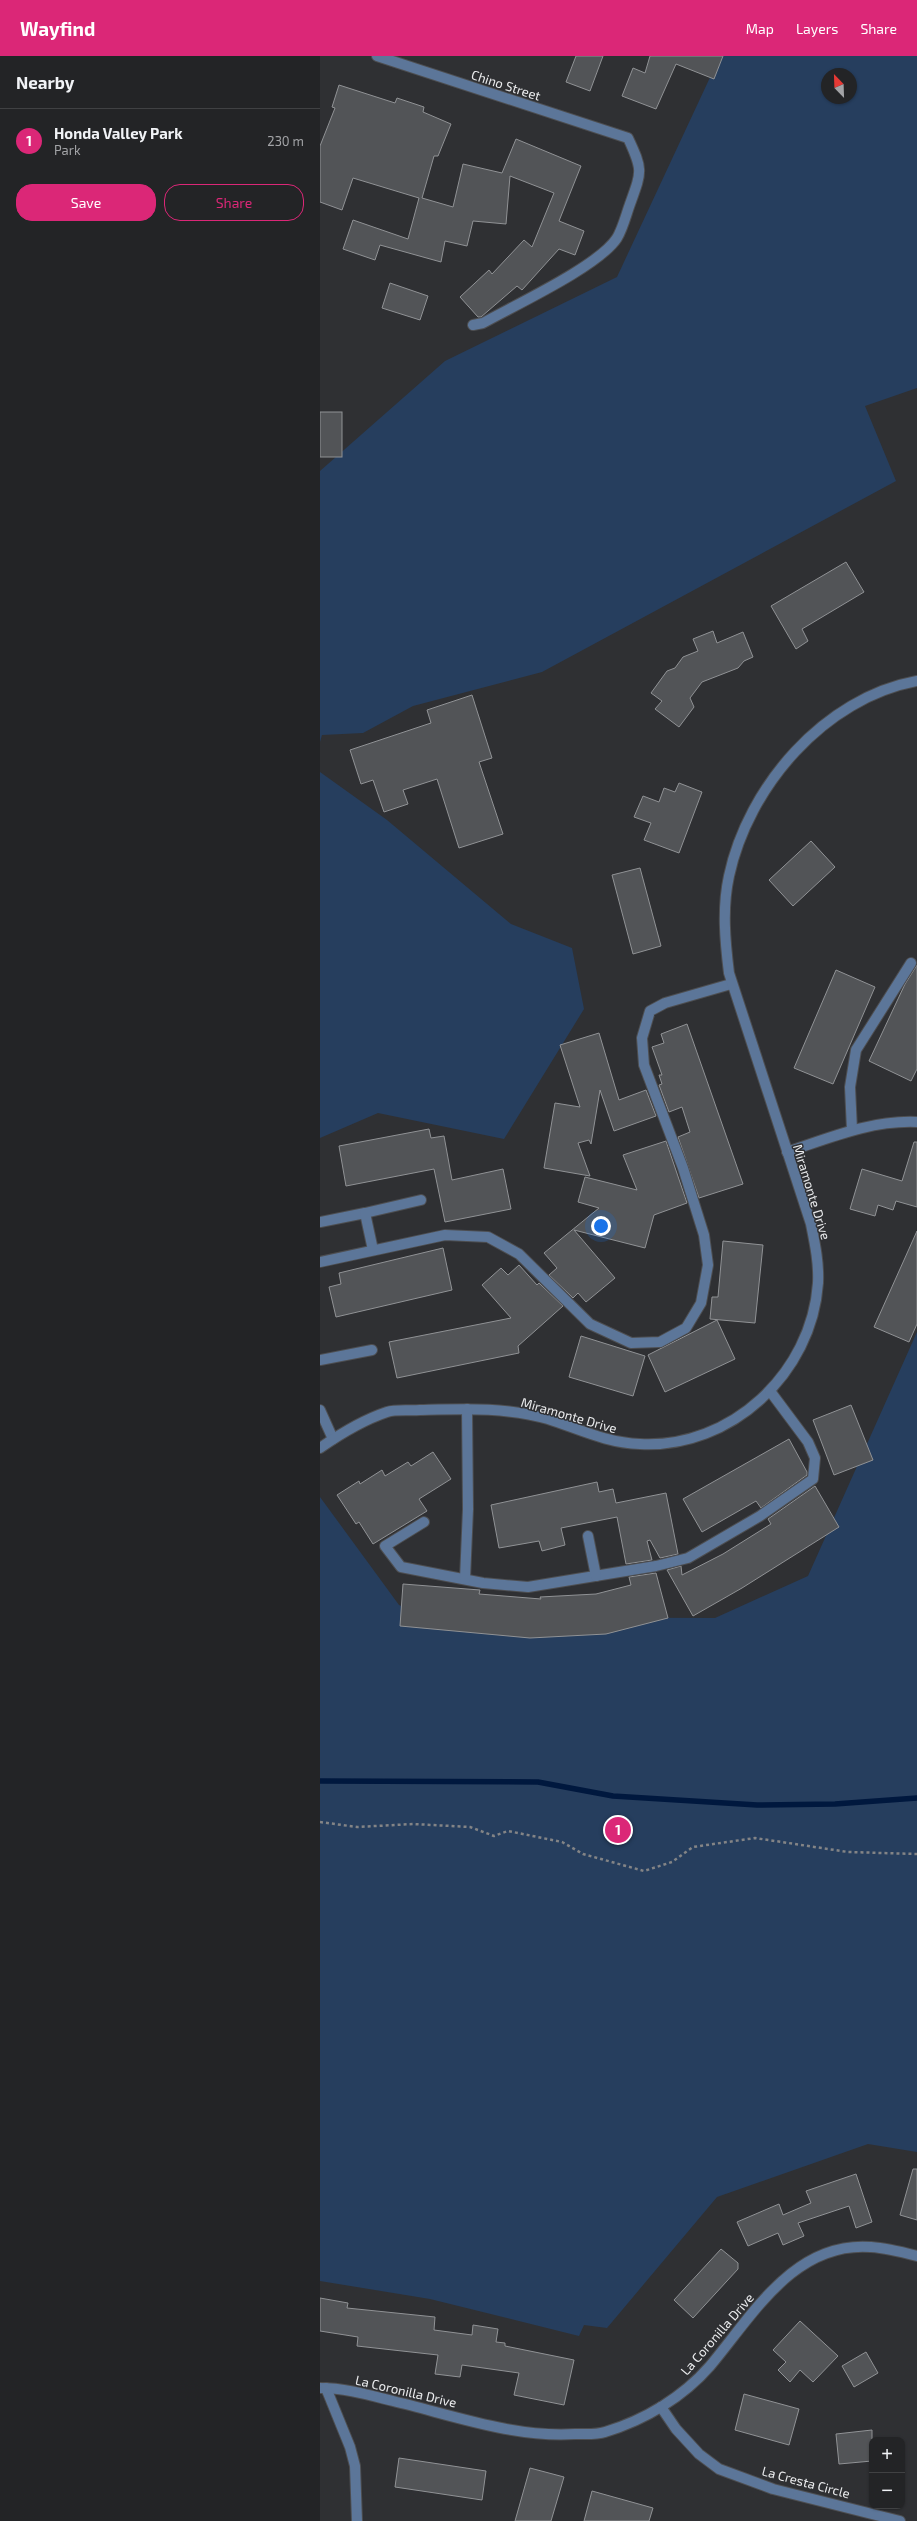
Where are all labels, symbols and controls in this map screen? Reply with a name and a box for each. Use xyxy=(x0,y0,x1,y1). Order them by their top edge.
text: Wayfind xyxy=(20,17,95,40)
text: Map xyxy=(746,20,774,37)
text: Layers xyxy=(796,20,838,37)
text: Share xyxy=(860,20,897,37)
street label: Chino Street xyxy=(469,66,543,104)
north arrow xyxy=(821,68,857,104)
text: Nearby xyxy=(16,72,74,92)
text: Honda Valley Park xyxy=(54,124,183,142)
text: 1 xyxy=(26,133,32,149)
text: 230 m xyxy=(267,133,304,149)
text: Park xyxy=(54,142,81,158)
button: Save xyxy=(16,184,156,221)
button: Share xyxy=(164,184,304,221)
street label: Miramonte Drive xyxy=(790,1142,834,1242)
your location xyxy=(591,1216,611,1236)
street label: Miramonte Drive xyxy=(519,1394,619,1436)
pin: 1 xyxy=(605,1815,631,1845)
street label: La Coronilla Drive xyxy=(677,2290,757,2378)
street label: La Coronilla Drive xyxy=(354,2372,458,2410)
map controls xyxy=(869,2437,905,2509)
button: + xyxy=(869,2437,905,2473)
street label: La Cresta Circle xyxy=(760,2463,852,2501)
button: − xyxy=(869,2473,905,2509)

